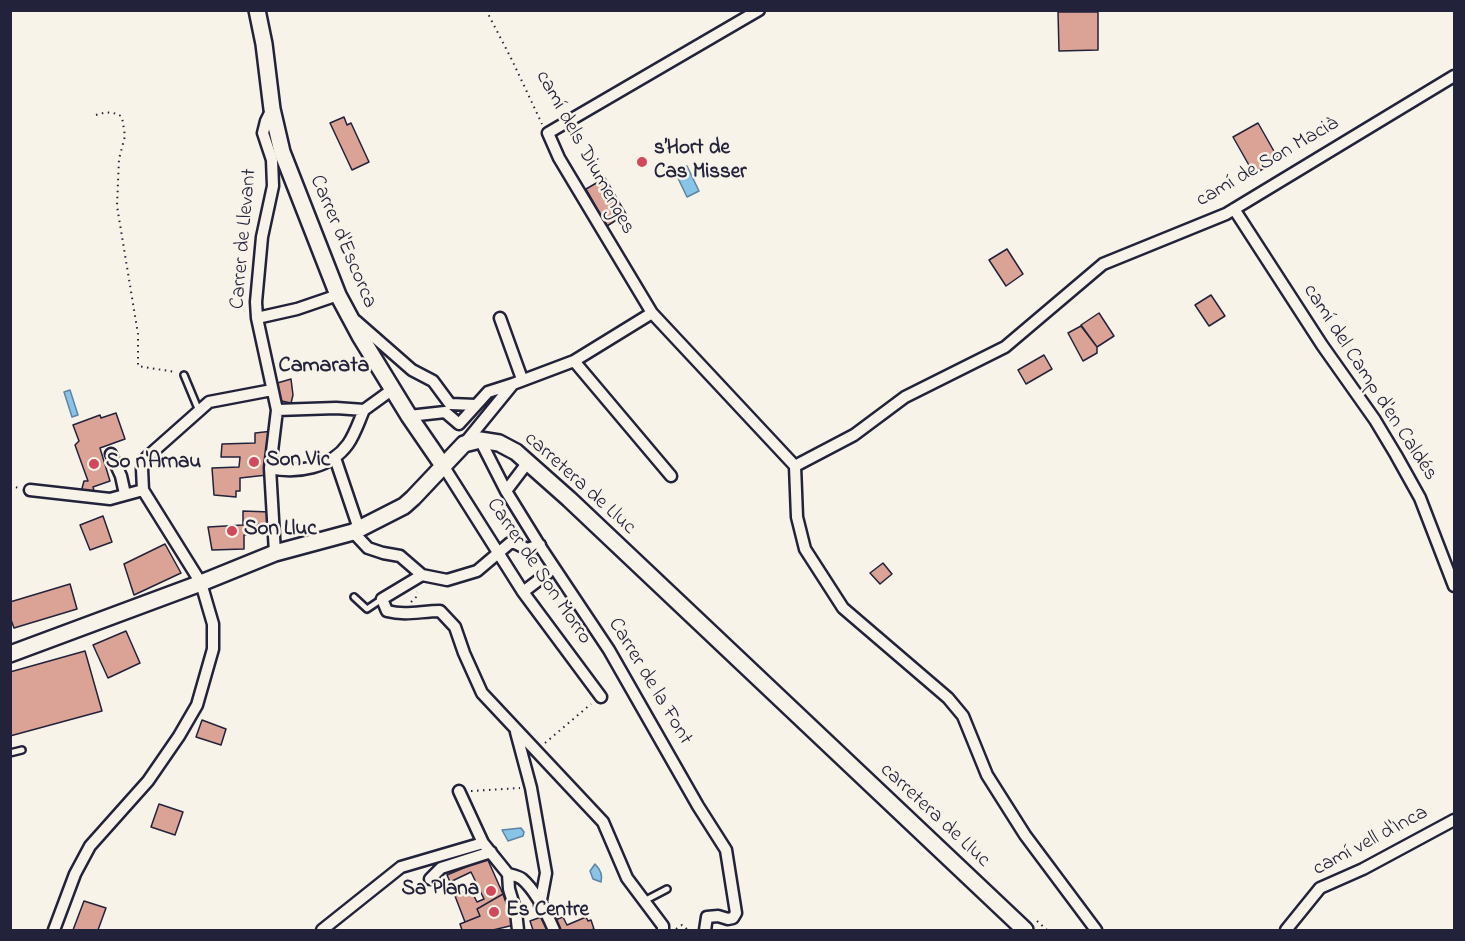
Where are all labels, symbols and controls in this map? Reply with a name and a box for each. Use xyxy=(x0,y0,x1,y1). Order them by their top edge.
street label: camí dels Diumenges xyxy=(529,67,639,239)
street label: camí de Son Macià xyxy=(1192,112,1344,214)
place label: s’Hort de Cas Misser xyxy=(654,137,747,187)
marker: s’Hort de Cas Misser xyxy=(635,155,649,169)
street label: Carrer de Llevant xyxy=(226,168,264,310)
street label: Carrer d'Escorca xyxy=(303,172,381,312)
street label: camí del Camp d'en Caldés xyxy=(1296,280,1442,486)
district label: Camarata xyxy=(279,354,369,380)
street label: carretera de Lluc xyxy=(518,427,640,541)
place label: Son Vic xyxy=(266,449,330,475)
place label: So n'Arnau xyxy=(106,451,201,477)
marker: Son Vic xyxy=(247,455,261,469)
marker: So n'Arnau xyxy=(87,457,101,471)
street label: Carrer de Son Morro xyxy=(480,494,596,650)
place label: Son Lluc xyxy=(244,518,317,544)
marker: Son Lluc xyxy=(225,524,239,538)
street label: Carrer de la Font xyxy=(601,614,697,750)
street label: carretera de Lluc xyxy=(874,758,994,874)
street label: camí vell d'Inca xyxy=(1309,801,1433,883)
place label: Sa Plana xyxy=(401,878,479,904)
marker: Sa Plana xyxy=(484,884,498,898)
place label: Es Centre xyxy=(506,899,589,925)
marker: Es Centre xyxy=(487,905,501,919)

